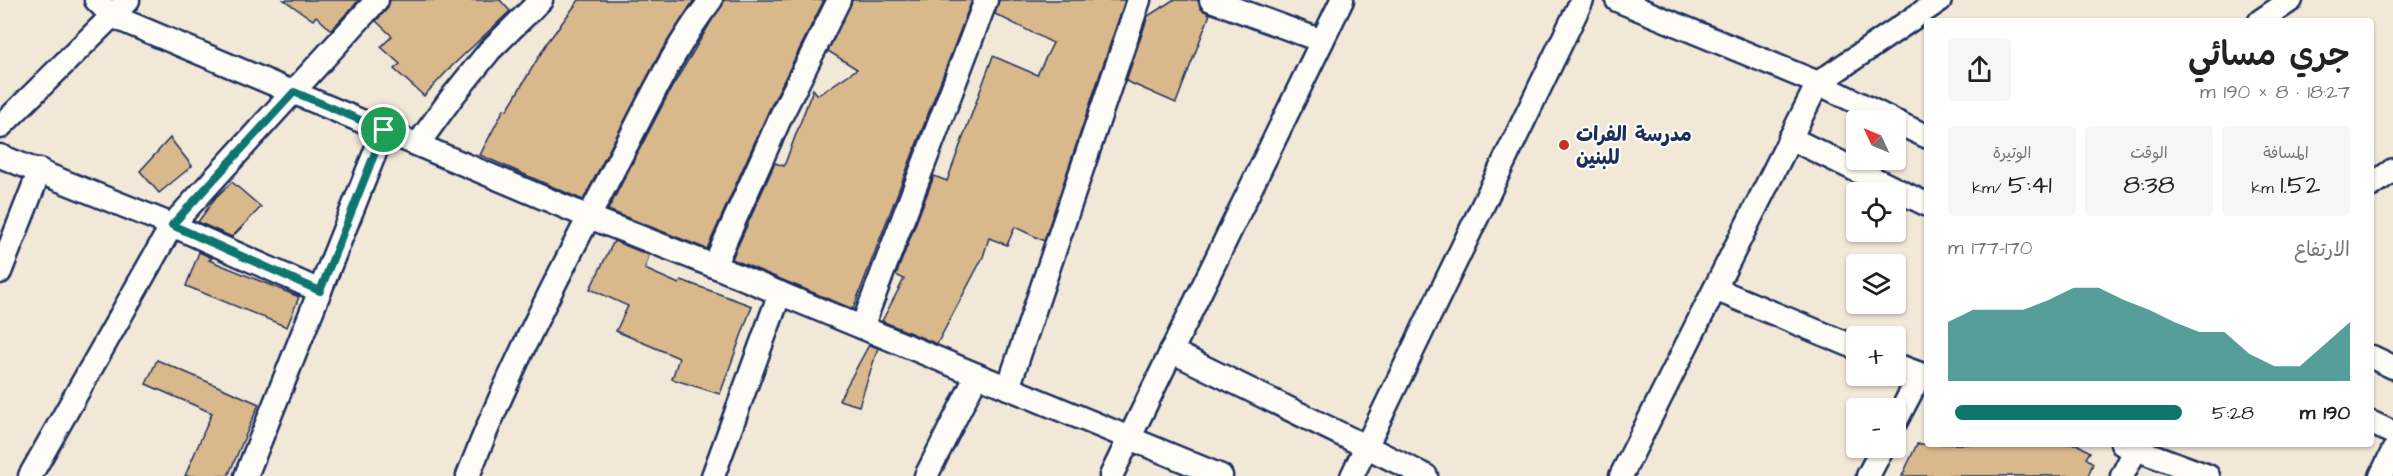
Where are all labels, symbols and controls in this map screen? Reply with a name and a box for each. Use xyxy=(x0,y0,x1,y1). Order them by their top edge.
text: جري مسائي xyxy=(2188,32,2350,78)
button: share xyxy=(1948,38,2011,101)
text: 18:27 · 8 × 190 m xyxy=(2200,78,2350,106)
pin xyxy=(358,104,409,155)
north arrow xyxy=(1846,110,1906,170)
map controls xyxy=(1846,110,1906,458)
icon: arrive xyxy=(367,113,400,146)
place label: مدرسة الفرات للبنين xyxy=(1576,121,1692,172)
marker: مدرسة الفرات للبنين xyxy=(1557,138,1571,152)
text: الوتيرة xyxy=(1993,142,2031,164)
text: الوقت xyxy=(2130,142,2168,164)
text: المسافة xyxy=(2263,142,2309,164)
text: 5:41 xyxy=(2008,167,2052,203)
text: 8:38 xyxy=(2123,167,2175,203)
text: 1.52 xyxy=(2280,167,2320,203)
text: /km xyxy=(1972,177,2008,199)
text: km xyxy=(2252,177,2280,199)
button: locate xyxy=(1846,182,1906,242)
text: 170–177 m xyxy=(1948,234,2032,262)
text: الارتفاع xyxy=(2294,236,2350,264)
button: layers xyxy=(1846,254,1906,314)
button: + xyxy=(1846,326,1906,386)
button: − xyxy=(1846,398,1906,458)
text: 5:28 xyxy=(2212,399,2254,427)
text: 190 m xyxy=(2300,399,2350,427)

